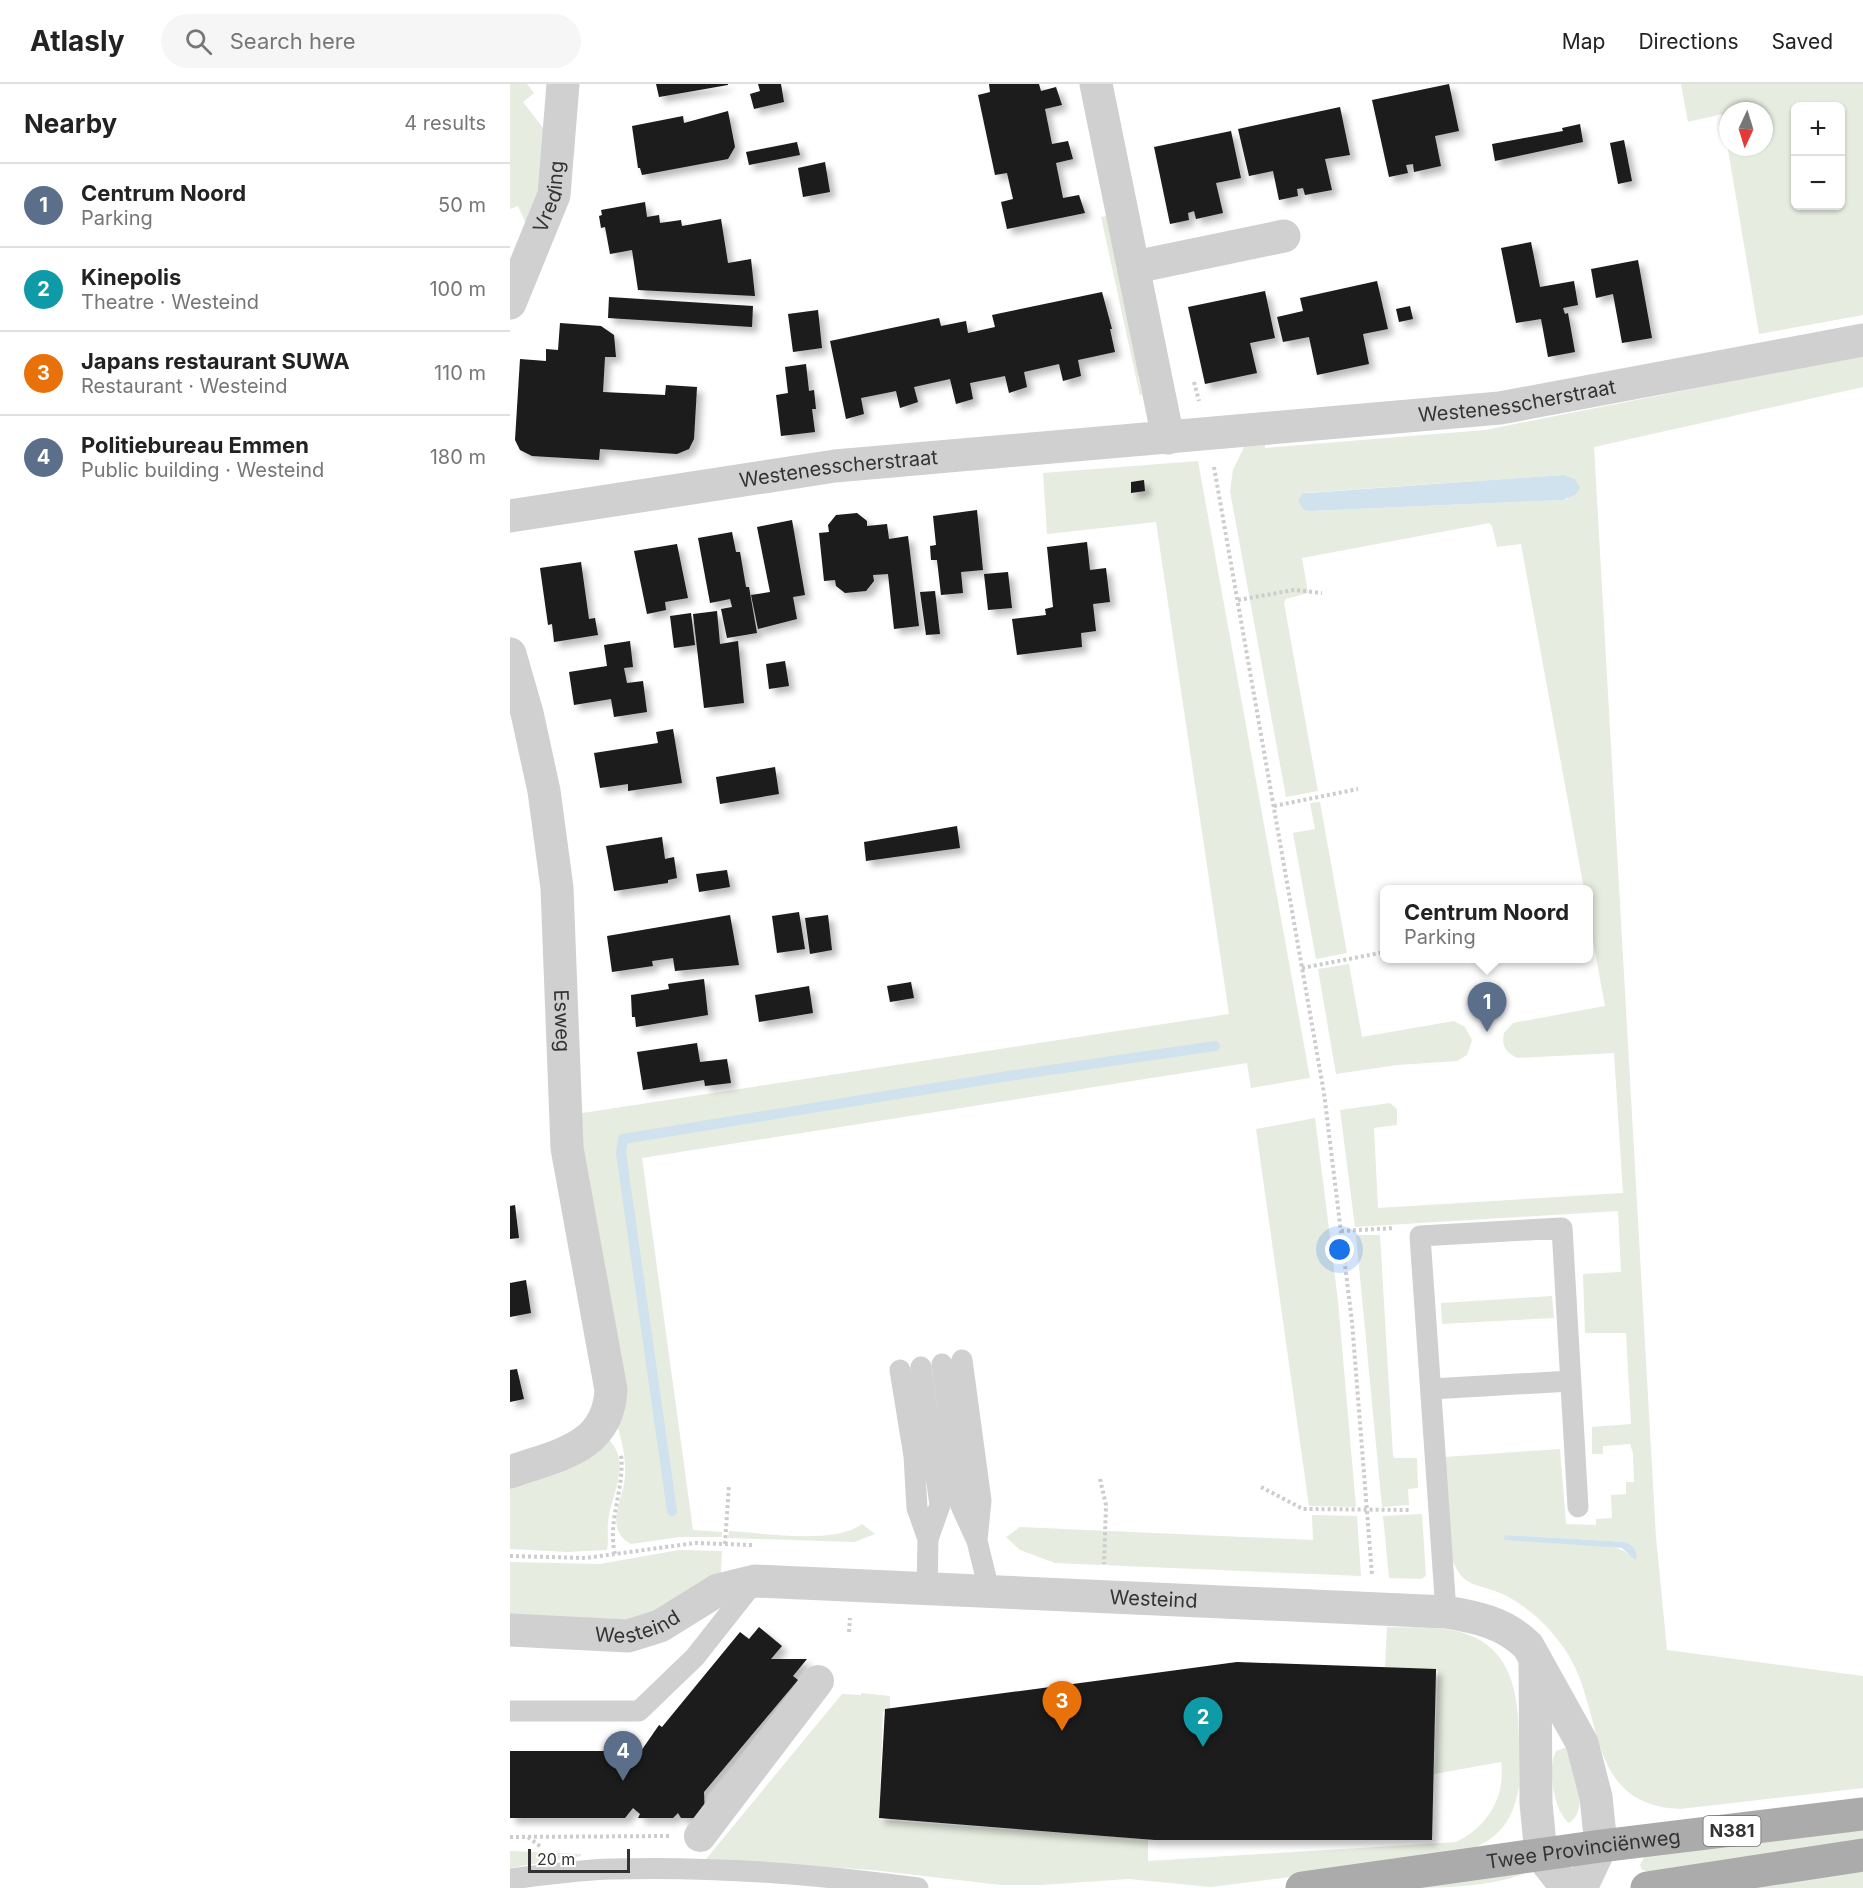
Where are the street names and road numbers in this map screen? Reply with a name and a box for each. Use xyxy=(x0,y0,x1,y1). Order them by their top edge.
street label: Vreding xyxy=(528,160,569,236)
street label: Westenesscherstraat xyxy=(1417,374,1618,427)
street label: Westenesscherstraat xyxy=(738,445,939,493)
street label: Esweg xyxy=(549,989,575,1053)
street label: Westeind xyxy=(1109,1585,1198,1613)
street label: Westeind xyxy=(594,1605,684,1648)
road number: N381 xyxy=(1704,1816,1760,1846)
street label: Twee Provinciënweg xyxy=(1485,1824,1682,1874)

